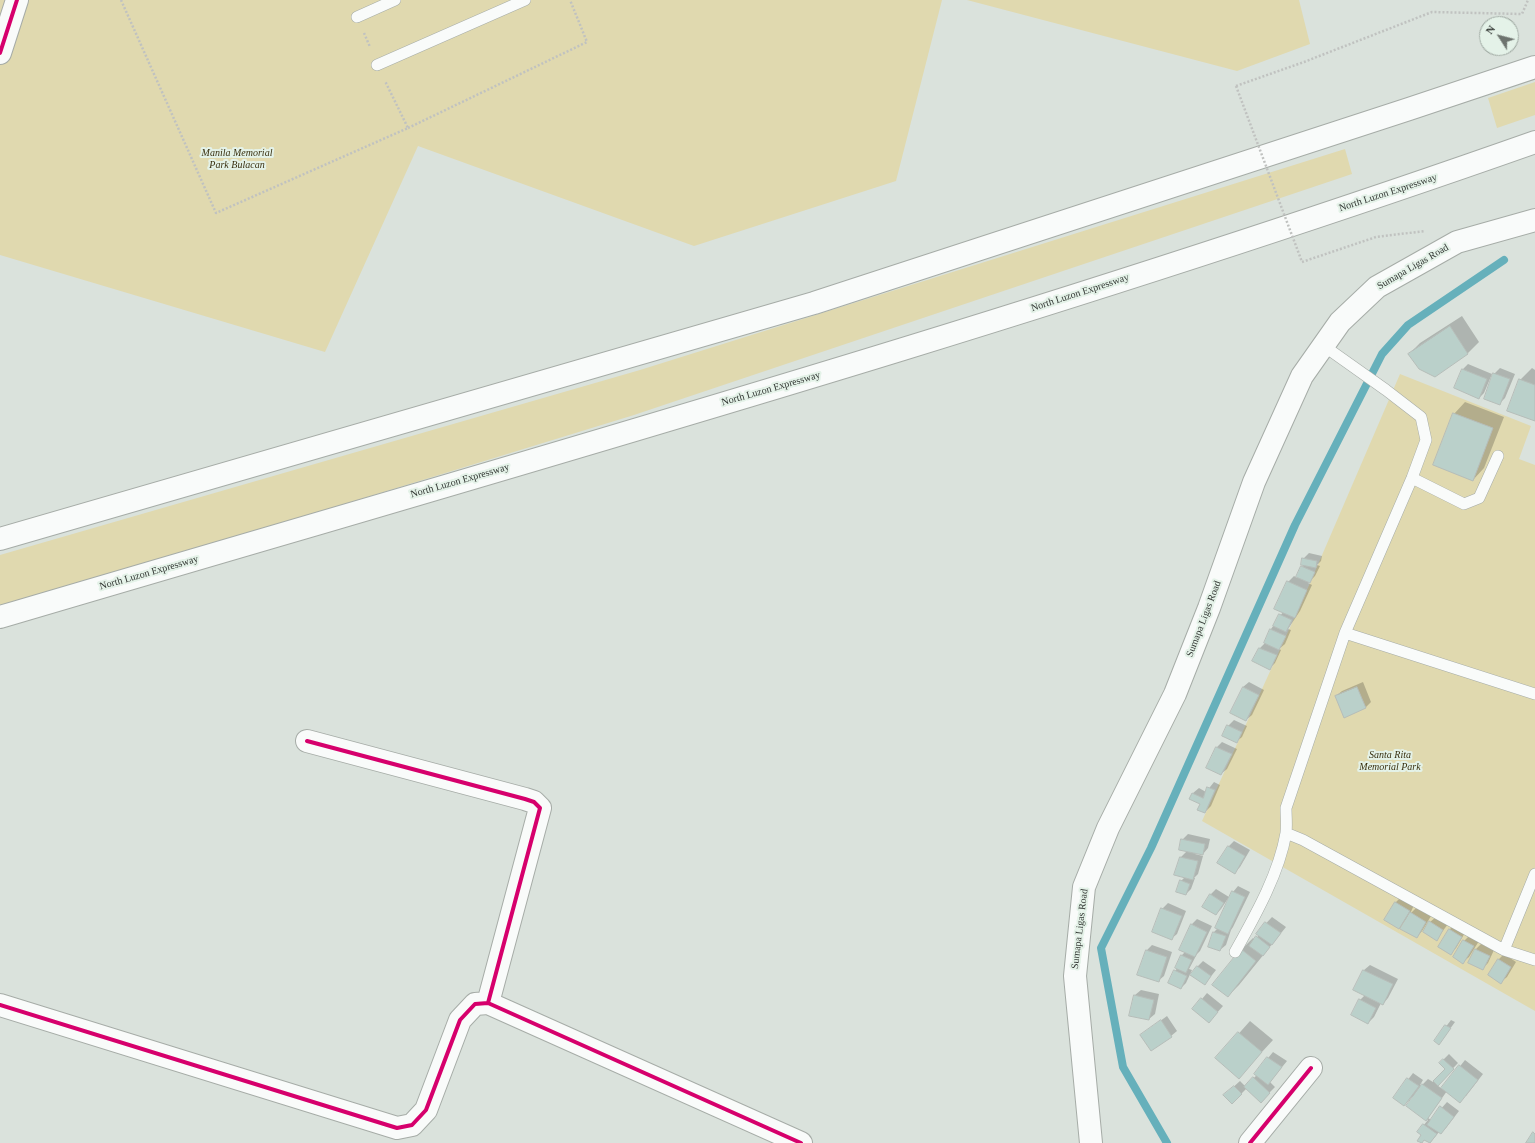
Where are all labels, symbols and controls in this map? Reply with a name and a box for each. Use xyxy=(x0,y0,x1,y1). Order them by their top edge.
north arrow xyxy=(1479,16,1519,56)
text: N xyxy=(1483,23,1497,36)
park label: Manila Memorial Park Bulacan xyxy=(202,147,272,170)
street label: North Luzon Expressway xyxy=(1338,172,1438,214)
street label: Sumapa Ligas Road xyxy=(1375,242,1451,292)
street label: North Luzon Expressway xyxy=(1030,272,1130,314)
street label: North Luzon Expressway xyxy=(720,369,822,409)
street label: North Luzon Expressway xyxy=(409,461,511,501)
street label: North Luzon Expressway xyxy=(98,553,200,593)
street label: Sumapa Ligas Road xyxy=(1184,579,1224,659)
park label: Santa Rita Memorial Park xyxy=(1359,749,1421,772)
street label: Sumapa Ligas Road xyxy=(1069,888,1091,970)

